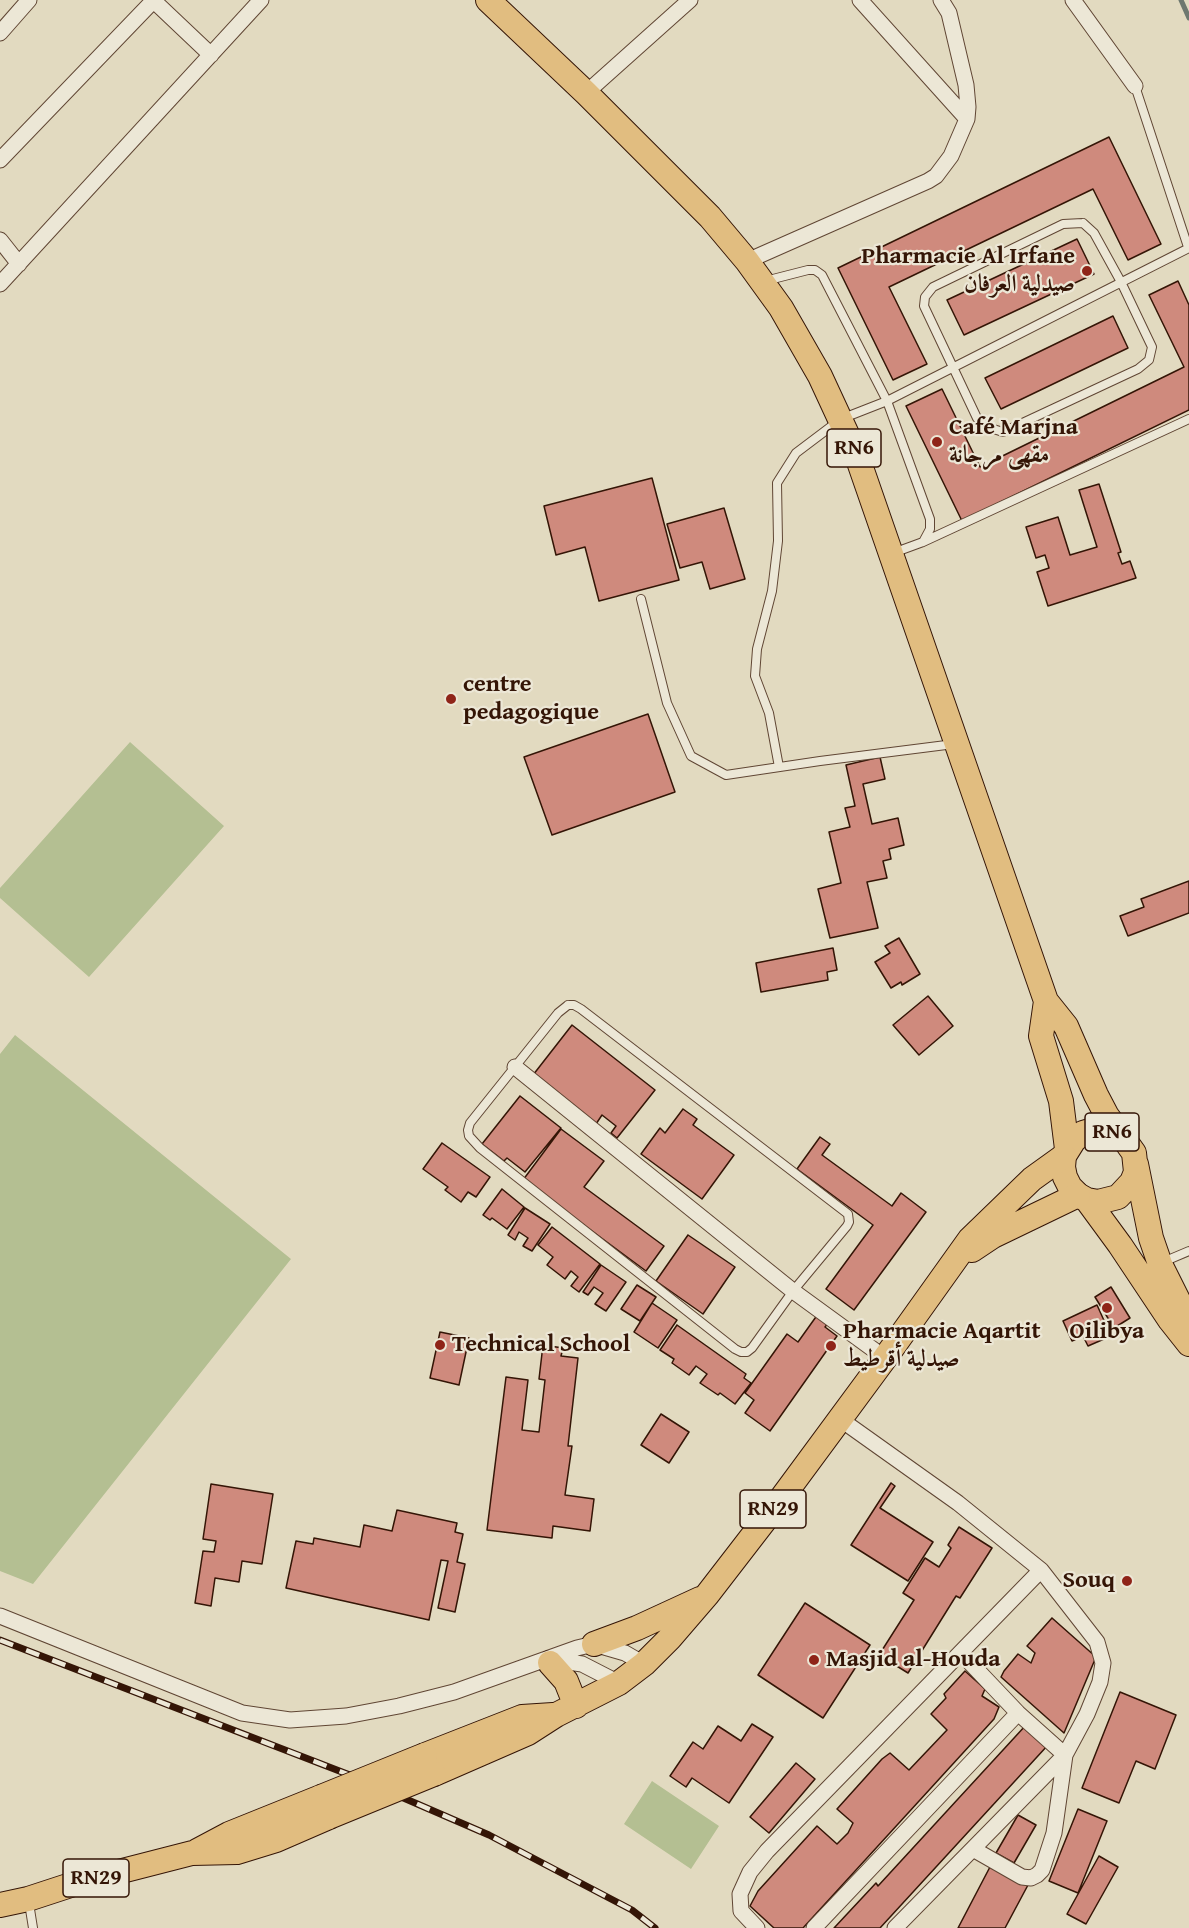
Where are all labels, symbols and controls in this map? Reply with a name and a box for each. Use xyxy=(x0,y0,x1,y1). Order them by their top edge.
place label: Pharmacie Al Irfane صيدلية العرفان xyxy=(861,243,1075,299)
marker: Pharmacie Al Irfane صيدلية العرفان xyxy=(1080,264,1094,278)
place label: Café Marjna مقهى مرجانة xyxy=(949,414,1078,470)
road number: RN6 xyxy=(827,429,881,467)
marker: Café Marjna مقهى مرجانة xyxy=(930,435,944,449)
place label: centre pedagogique xyxy=(463,671,599,727)
marker: centre pedagogique xyxy=(444,692,458,706)
road number: RN6 xyxy=(1085,1113,1139,1151)
marker: Oilibya xyxy=(1100,1301,1114,1315)
place label: Pharmacie Aqartit صيدلية أقرطيط xyxy=(843,1318,1041,1374)
place label: Oilibya xyxy=(1070,1318,1144,1346)
place label: Technical School xyxy=(452,1331,630,1359)
marker: Technical School xyxy=(433,1338,447,1352)
marker: Pharmacie Aqartit صيدلية أقرطيط xyxy=(824,1339,838,1353)
road number: RN29 xyxy=(740,1490,806,1528)
place label: Souq xyxy=(1062,1567,1115,1595)
marker: Souq xyxy=(1120,1574,1134,1588)
place label: Masjid al-Houda xyxy=(826,1646,1001,1674)
marker: Masjid al-Houda xyxy=(807,1653,821,1667)
road number: RN29 xyxy=(63,1859,129,1897)

